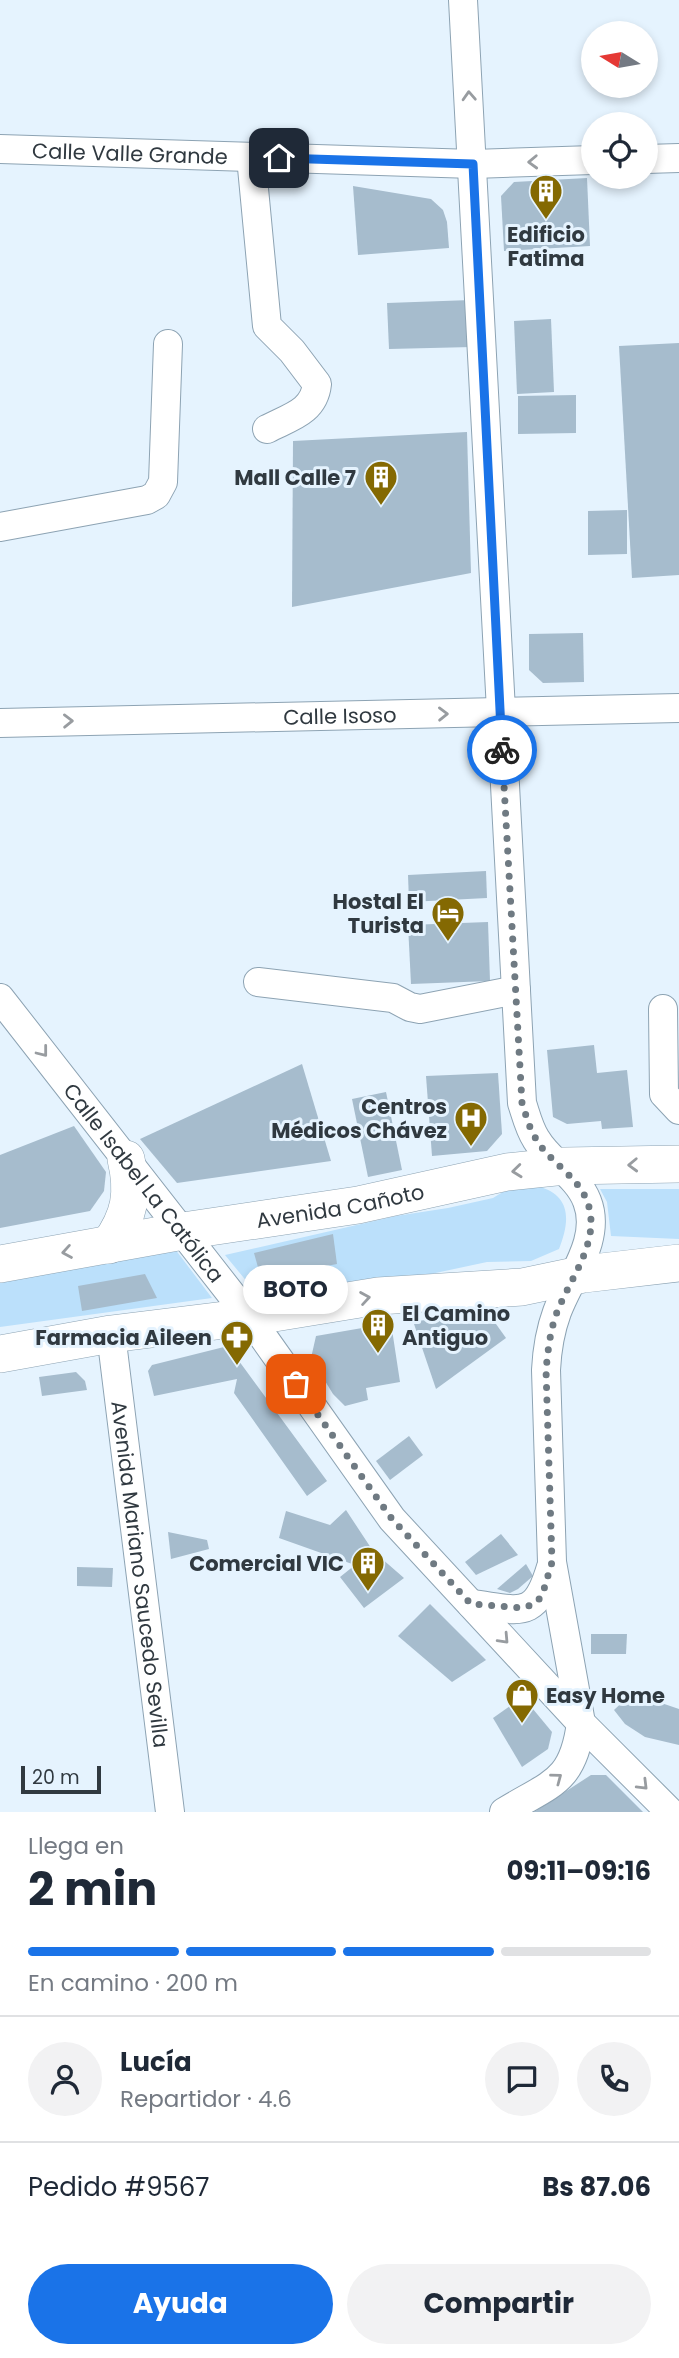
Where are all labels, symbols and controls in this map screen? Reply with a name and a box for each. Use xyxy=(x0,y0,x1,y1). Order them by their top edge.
north arrow xyxy=(581,21,658,98)
map controls xyxy=(581,21,658,189)
one-way arrow xyxy=(462,91,477,102)
button: locate xyxy=(581,112,658,189)
pin xyxy=(249,128,309,188)
street label: Calle Valle Grande xyxy=(32,136,228,171)
icon: home xyxy=(260,139,298,177)
one-way arrow xyxy=(528,155,539,170)
building icon: Edificio Fatima xyxy=(527,172,565,221)
place label: Edificio Fatima xyxy=(507,220,585,273)
building icon: Mall Calle 7 xyxy=(362,458,400,507)
place label: Mall Calle 7 xyxy=(234,463,356,492)
street label: Calle Isoso xyxy=(283,700,397,731)
one-way arrow xyxy=(437,707,448,722)
one-way arrow xyxy=(63,714,74,729)
courier xyxy=(467,715,537,785)
icon: bike xyxy=(483,731,521,769)
place label: Hostal El Turista xyxy=(333,887,424,940)
hotel icon: Hostal El Turista xyxy=(429,894,467,943)
one-way arrow xyxy=(34,1045,47,1057)
street label: Calle Isabel La Católica xyxy=(57,1077,231,1288)
place label: Centros Médicos Chávez xyxy=(271,1092,447,1145)
hospital icon: Centros Médicos Chávez xyxy=(452,1099,490,1148)
one-way arrow xyxy=(627,1157,638,1172)
one-way arrow xyxy=(512,1163,523,1178)
street label: Avenida Cañoto xyxy=(254,1176,427,1234)
one-way arrow xyxy=(62,1244,73,1259)
callout: BOTO xyxy=(244,1265,348,1314)
text: BOTO xyxy=(263,1273,328,1305)
one-way arrow xyxy=(359,1291,371,1306)
place label: El Camino Antiguo xyxy=(402,1299,510,1352)
building icon: El Camino Antiguo xyxy=(359,1306,397,1355)
pharmacy icon: Farmacia Aileen xyxy=(218,1318,256,1367)
place label: Farmacia Aileen xyxy=(35,1323,212,1352)
pin xyxy=(266,1354,326,1414)
icon: bag xyxy=(277,1365,315,1403)
street label: Avenida Mariano Saucedo Sevilla xyxy=(105,1399,176,1749)
building icon: Comercial VIC xyxy=(349,1544,387,1593)
place label: Comercial VIC xyxy=(189,1549,344,1578)
one-way arrow xyxy=(495,1631,508,1644)
shop icon: Easy Home xyxy=(503,1676,541,1725)
place label: Easy Home xyxy=(546,1681,665,1710)
scale bar xyxy=(21,1763,102,1795)
text: 20 m xyxy=(32,1764,80,1791)
one-way arrow xyxy=(549,1774,562,1786)
one-way arrow xyxy=(635,1776,648,1789)
text: Llega en xyxy=(28,1830,124,1862)
text: 09:11–09:16 xyxy=(506,1853,651,1889)
text: 2 min xyxy=(28,1857,157,1921)
text: En camino · 200 m xyxy=(28,1967,238,1999)
button: person xyxy=(28,2042,102,2116)
button: chat xyxy=(485,2042,559,2116)
button: phone xyxy=(577,2042,651,2116)
text: Lucía xyxy=(120,2044,192,2080)
text: Repartidor · 4.6 xyxy=(120,2083,292,2115)
text: Pedido #9567 xyxy=(28,2169,210,2205)
text: Bs 87.06 xyxy=(542,2169,651,2205)
button: Ayuda xyxy=(28,2264,333,2344)
button: Compartir xyxy=(347,2264,651,2344)

